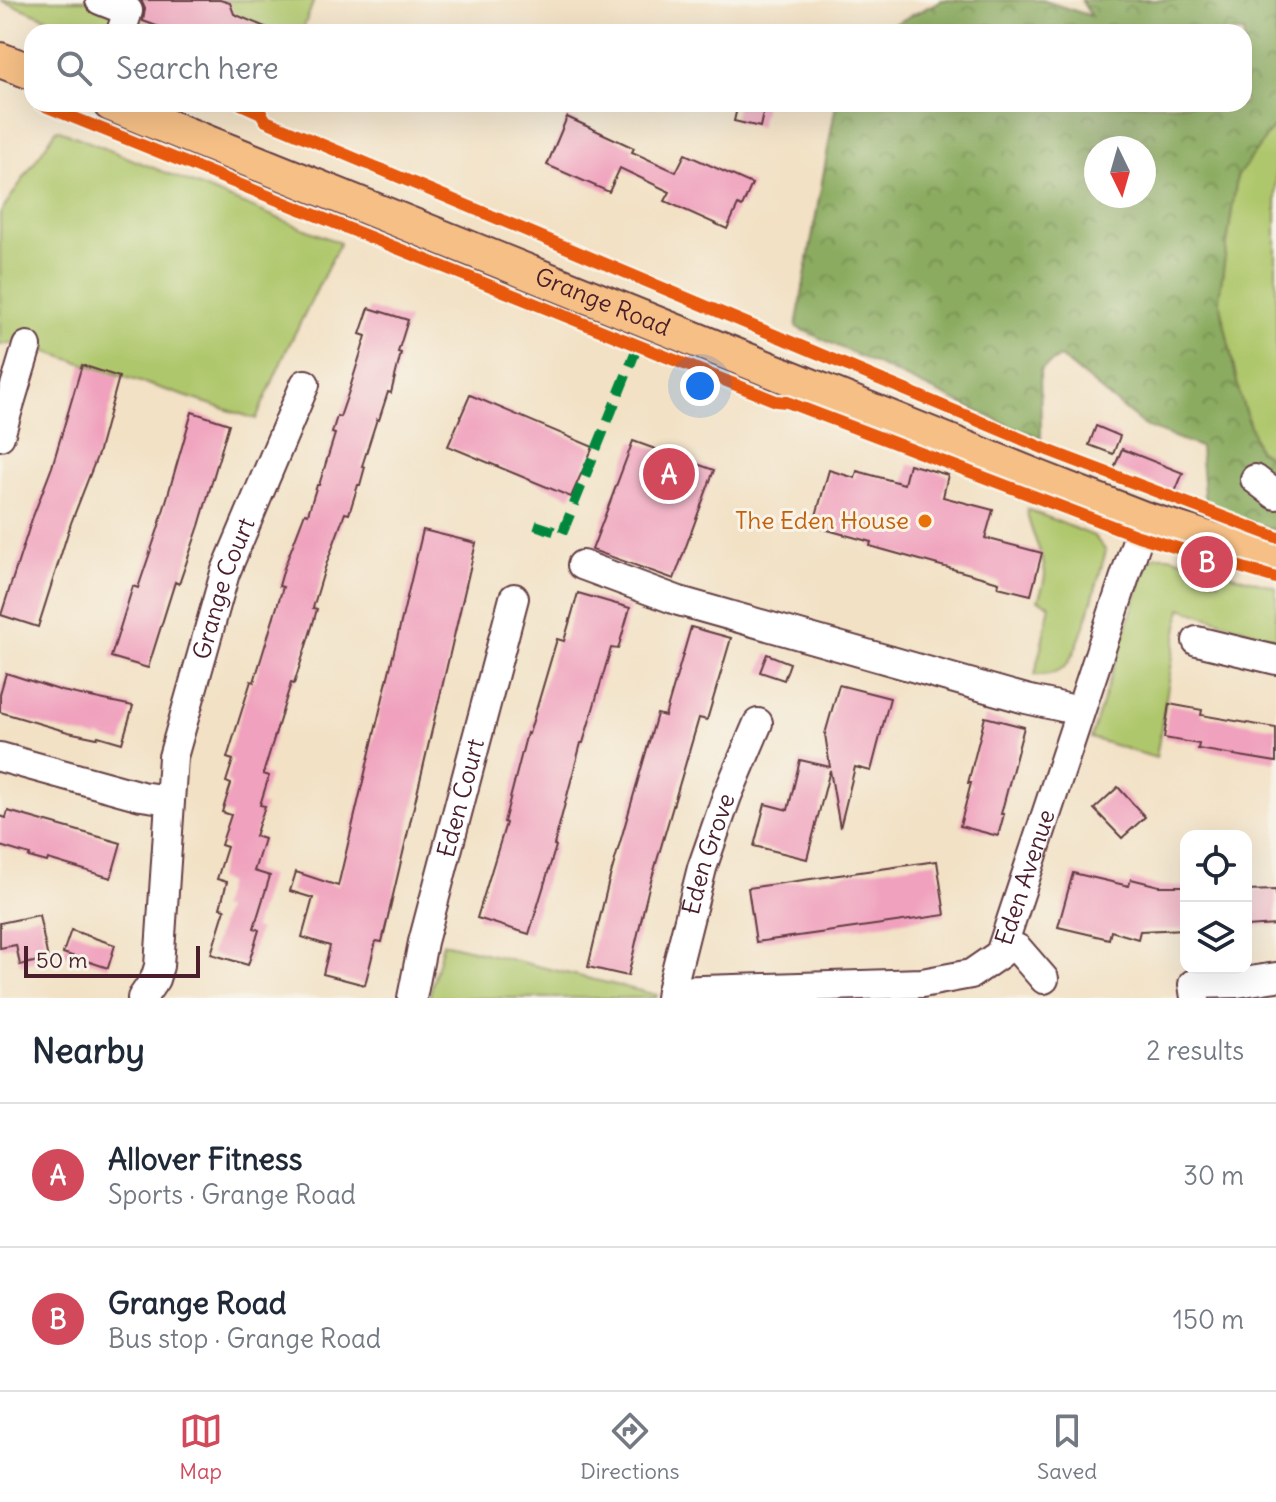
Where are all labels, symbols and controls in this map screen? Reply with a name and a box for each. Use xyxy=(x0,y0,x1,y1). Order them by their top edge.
search box xyxy=(24,24,1252,112)
icon: search xyxy=(52,46,96,90)
text: Search here xyxy=(116,49,279,87)
north arrow xyxy=(1084,136,1156,208)
street label: Grange Road xyxy=(531,261,675,342)
your location xyxy=(680,366,720,406)
pin: A xyxy=(643,444,695,504)
place label: The Eden House xyxy=(735,505,909,535)
marker: The Eden House xyxy=(916,512,934,530)
street label: Grange Court xyxy=(185,513,261,663)
pin: B xyxy=(1181,532,1233,592)
street label: Eden Court xyxy=(430,735,490,860)
street label: Eden Grove xyxy=(675,789,741,917)
street label: Eden Avenue xyxy=(988,805,1061,949)
map controls xyxy=(1180,830,1252,974)
button: locate xyxy=(1180,830,1252,902)
button: layers xyxy=(1180,902,1252,974)
scale bar xyxy=(24,942,200,978)
text: 50 m xyxy=(36,946,88,974)
text: Nearby xyxy=(32,1029,145,1072)
text: 2 results xyxy=(1146,1034,1244,1067)
text: Allover Fitness xyxy=(108,1140,302,1178)
text: A xyxy=(50,1159,66,1192)
text: 30 m xyxy=(1183,1159,1244,1192)
text: Sports · Grange Road xyxy=(108,1178,356,1211)
text: Grange Road xyxy=(108,1284,286,1322)
text: B xyxy=(49,1303,67,1336)
text: 150 m xyxy=(1173,1303,1244,1336)
text: Bus stop · Grange Road xyxy=(108,1322,381,1355)
tab: Map xyxy=(179,1409,223,1485)
tab: Directions xyxy=(580,1409,680,1485)
tab: Saved xyxy=(1037,1409,1097,1485)

